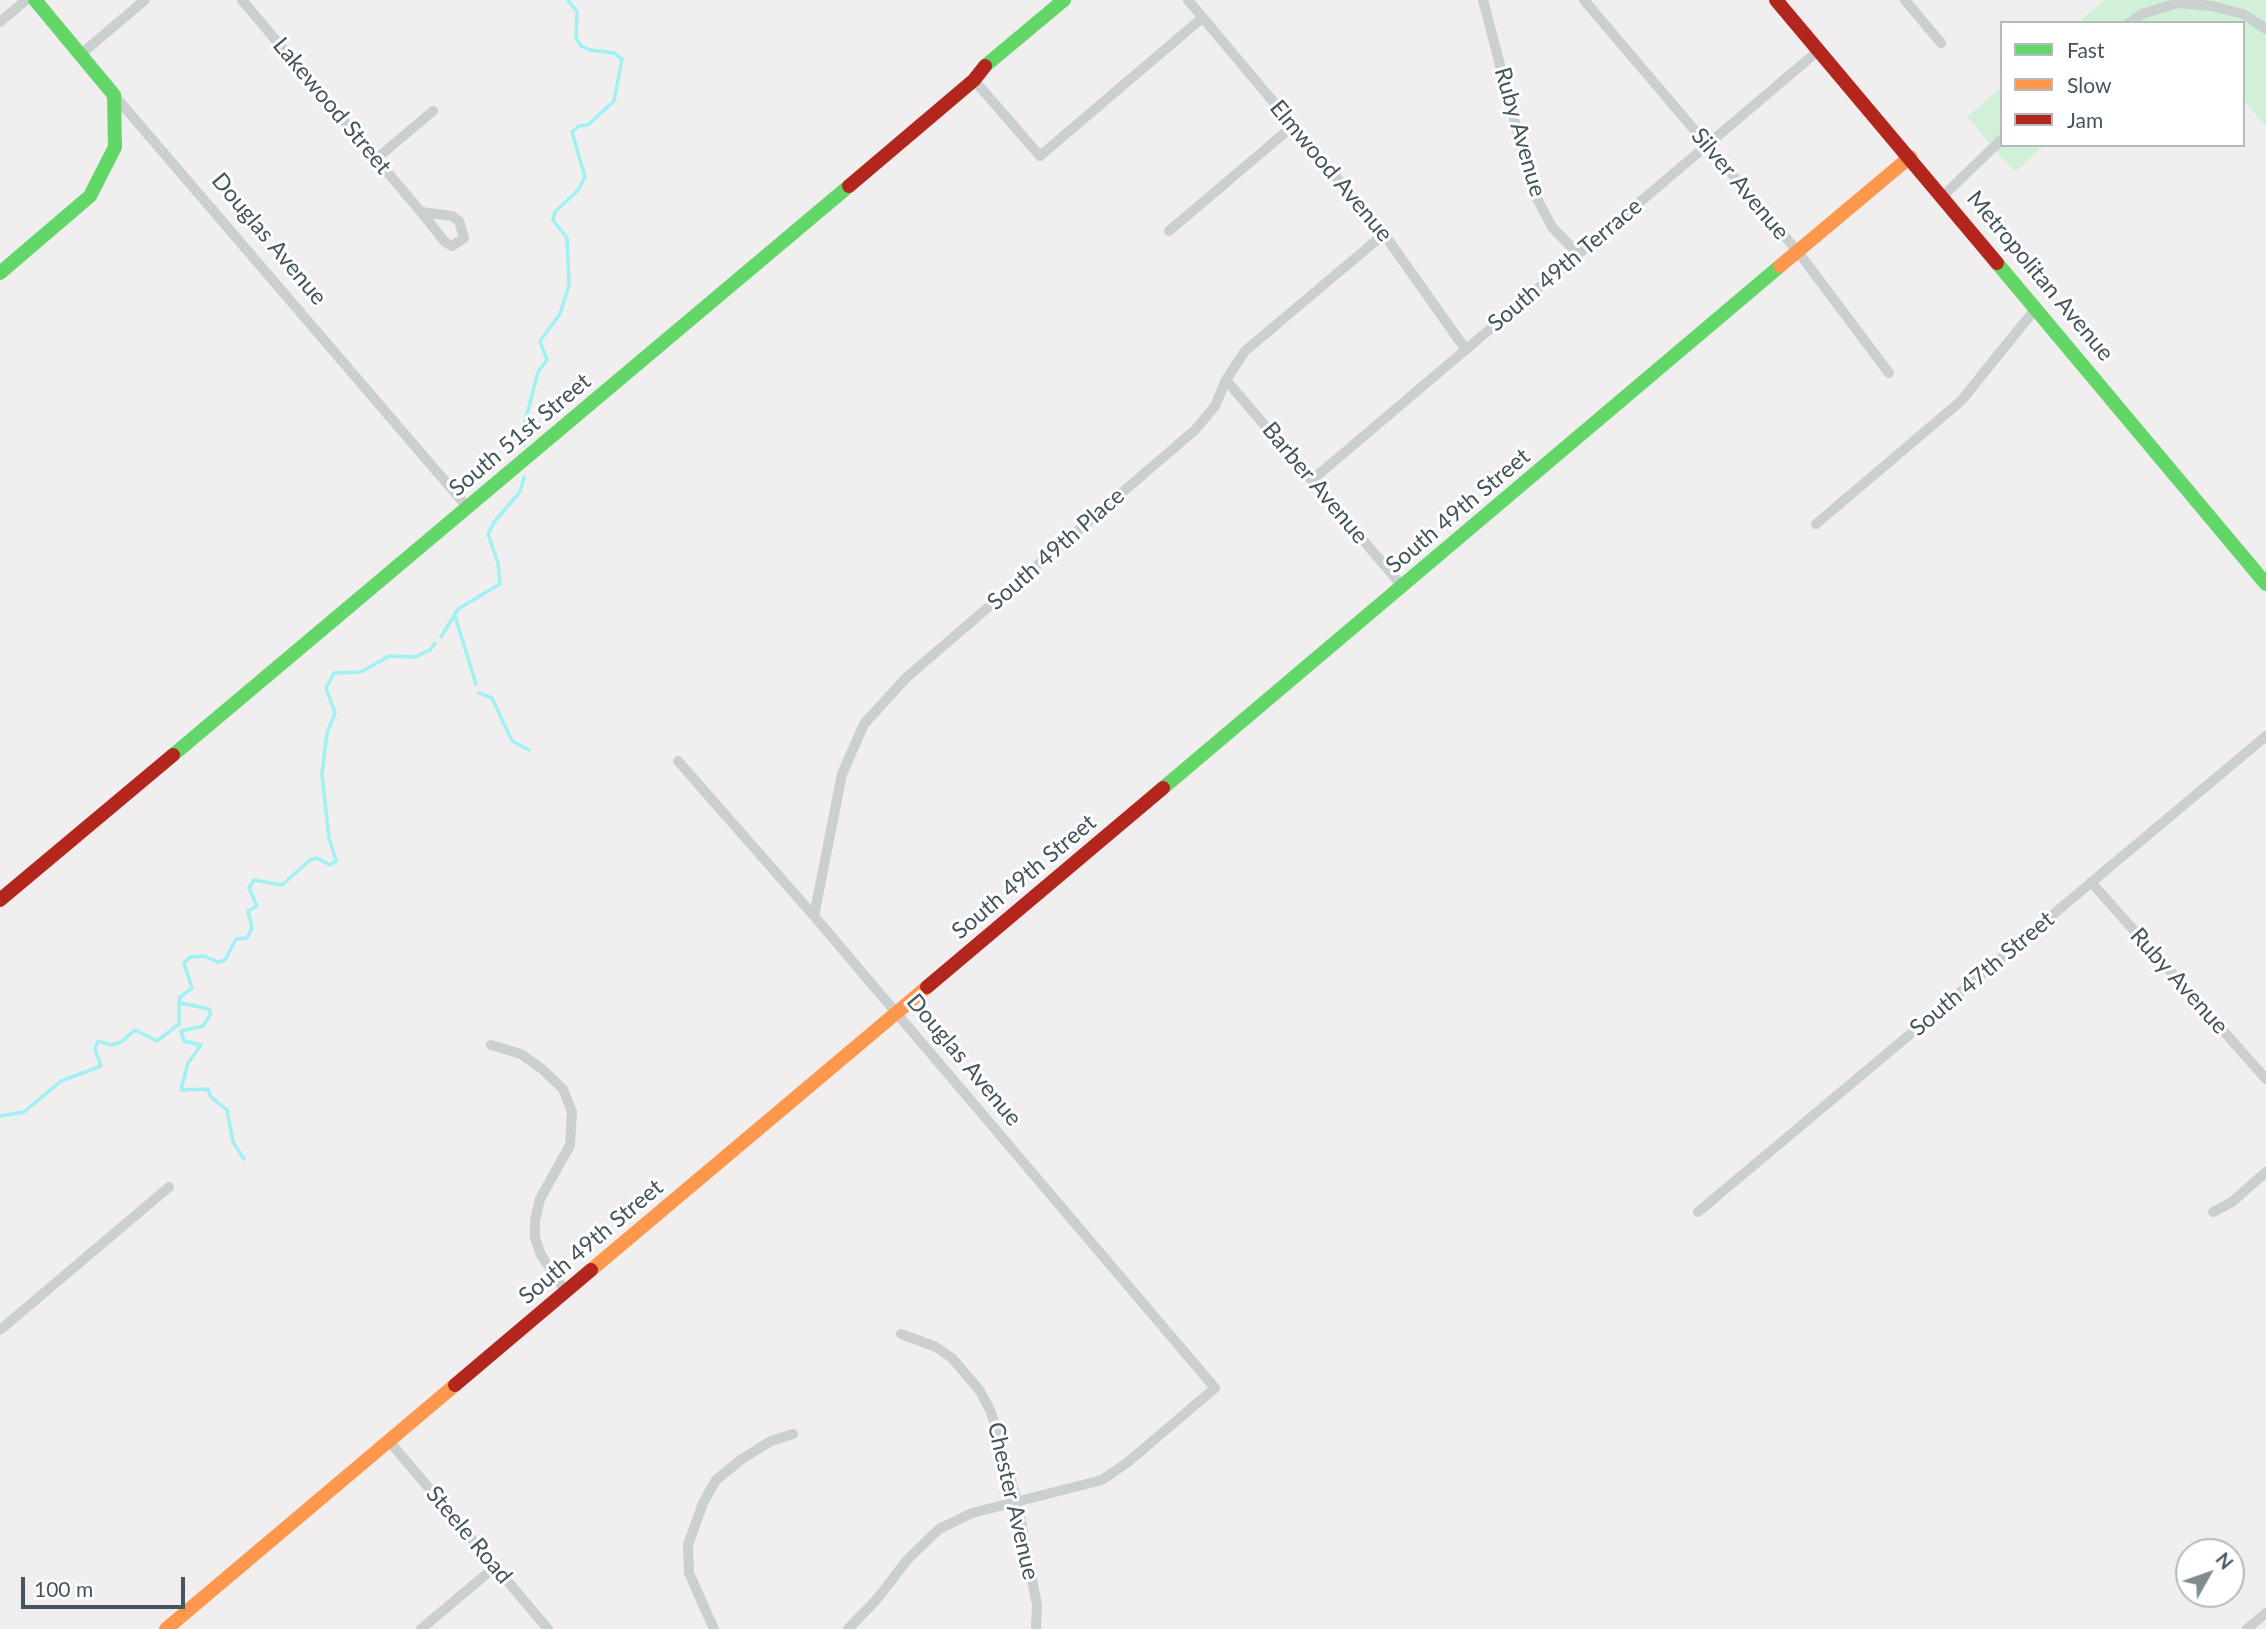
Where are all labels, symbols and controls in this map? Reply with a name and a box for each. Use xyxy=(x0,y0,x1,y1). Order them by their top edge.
legend xyxy=(2000,21,2245,147)
street label: Lakewood Street xyxy=(267,32,397,180)
text: Fast xyxy=(2067,37,2104,62)
street label: Ruby Avenue xyxy=(1488,64,1552,200)
text: Slow xyxy=(2067,72,2111,97)
street label: Elmwood Avenue xyxy=(1264,95,1398,247)
text: Jam xyxy=(2067,107,2103,132)
street label: Silver Avenue xyxy=(1685,122,1795,246)
street label: Douglas Avenue xyxy=(206,167,332,311)
street label: Metropolitan Avenue xyxy=(1961,185,2119,367)
street label: South 49th Terrace xyxy=(1482,192,1648,338)
street label: South 51st Street xyxy=(443,368,597,502)
street label: Barber Avenue xyxy=(1256,417,1374,549)
street label: South 49th Street xyxy=(1380,443,1536,579)
street label: South 49th Place xyxy=(982,482,1130,616)
street label: South 49th Street xyxy=(946,809,1102,945)
street label: South 47th Street xyxy=(1904,906,2060,1042)
street label: Ruby Avenue xyxy=(2124,922,2234,1040)
street label: Douglas Avenue xyxy=(901,988,1027,1132)
street label: South 49th Street xyxy=(513,1174,669,1310)
street label: Chester Avenue xyxy=(981,1419,1045,1583)
street label: Steele Road xyxy=(420,1481,518,1589)
north arrow xyxy=(2175,1538,2245,1608)
text: N xyxy=(2211,1547,2238,1573)
scale bar xyxy=(24,1562,189,1606)
text: 100 m xyxy=(34,1576,93,1601)

